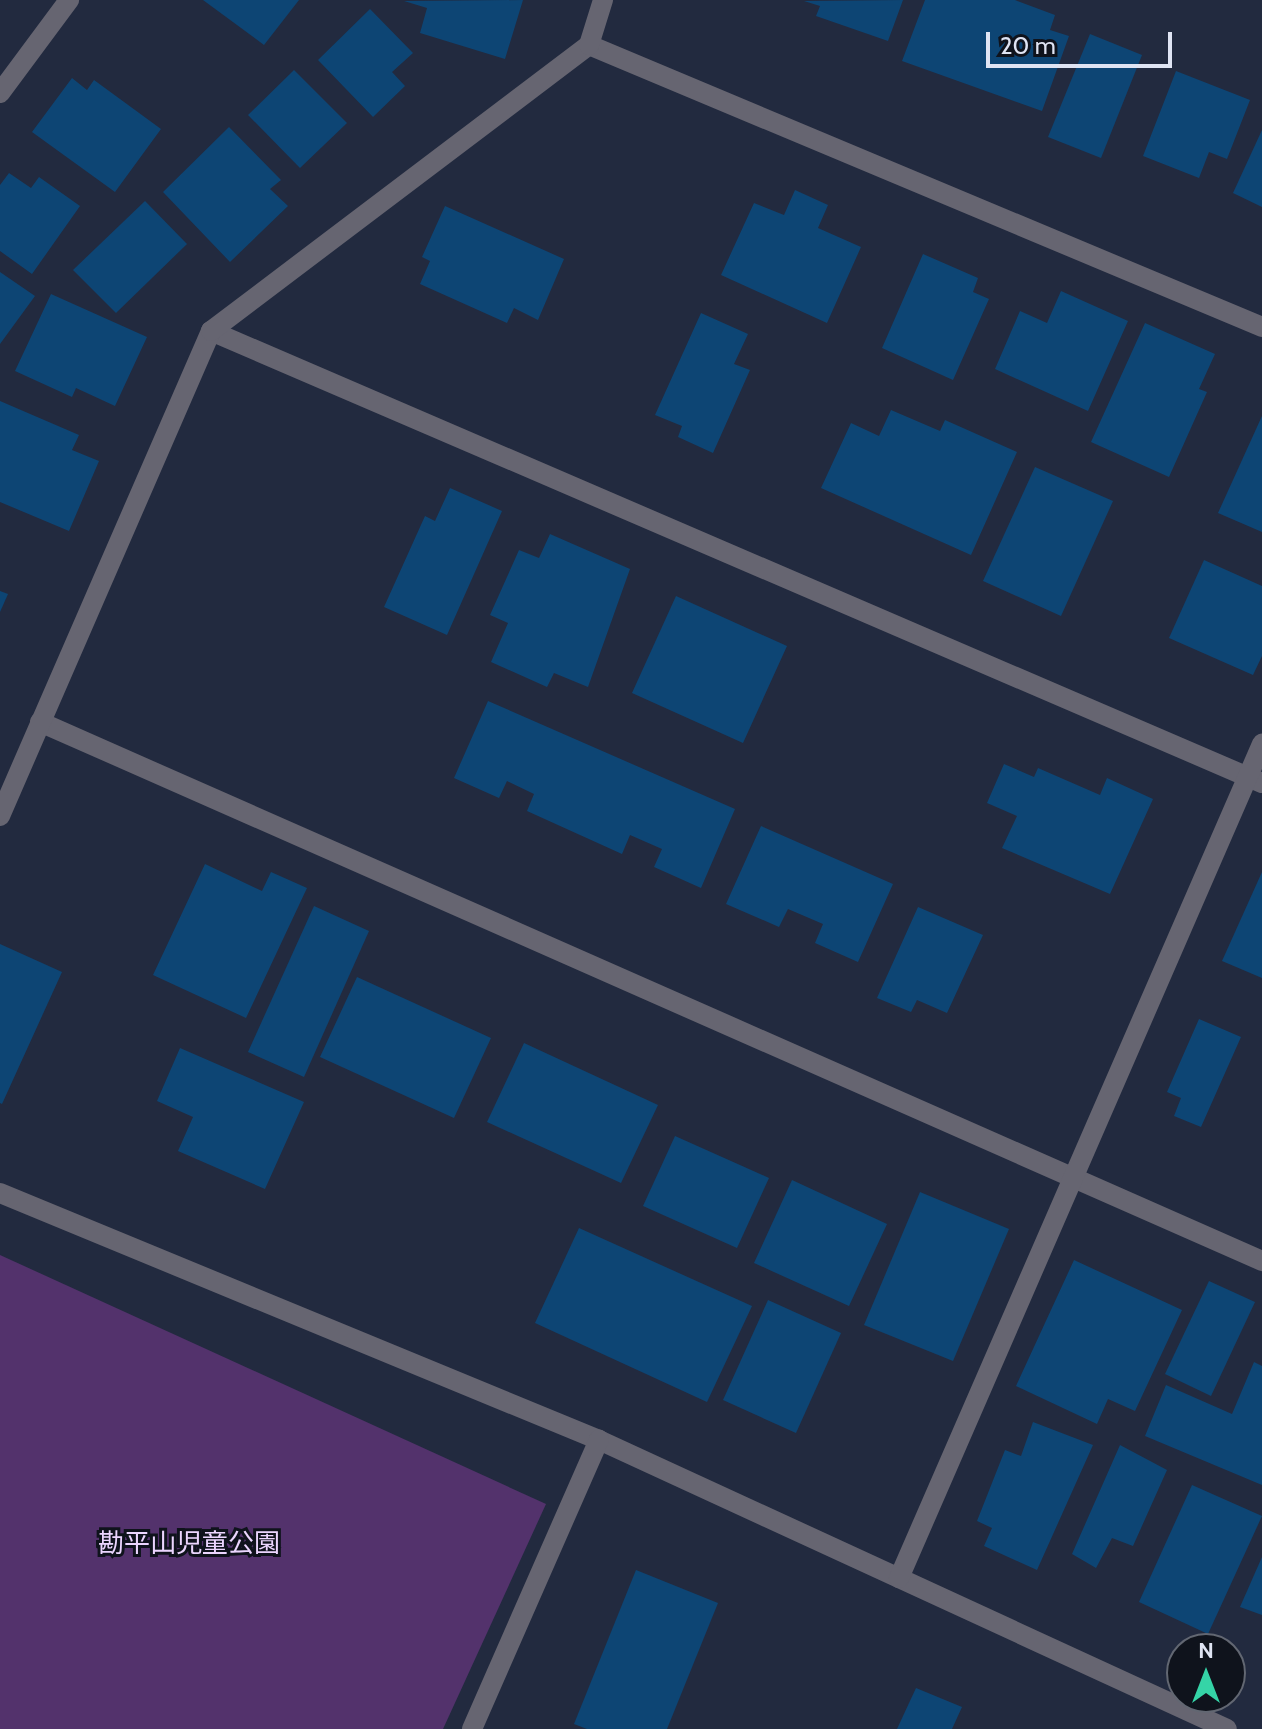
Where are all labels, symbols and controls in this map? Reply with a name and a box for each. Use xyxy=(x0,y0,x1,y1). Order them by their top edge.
scale bar xyxy=(990,16,1176,66)
text: 20 m xyxy=(1000,31,1056,60)
park label: 勘平山児童公園 xyxy=(98,1528,280,1560)
north arrow xyxy=(1166,1633,1246,1713)
text: N xyxy=(1198,1637,1214,1664)

